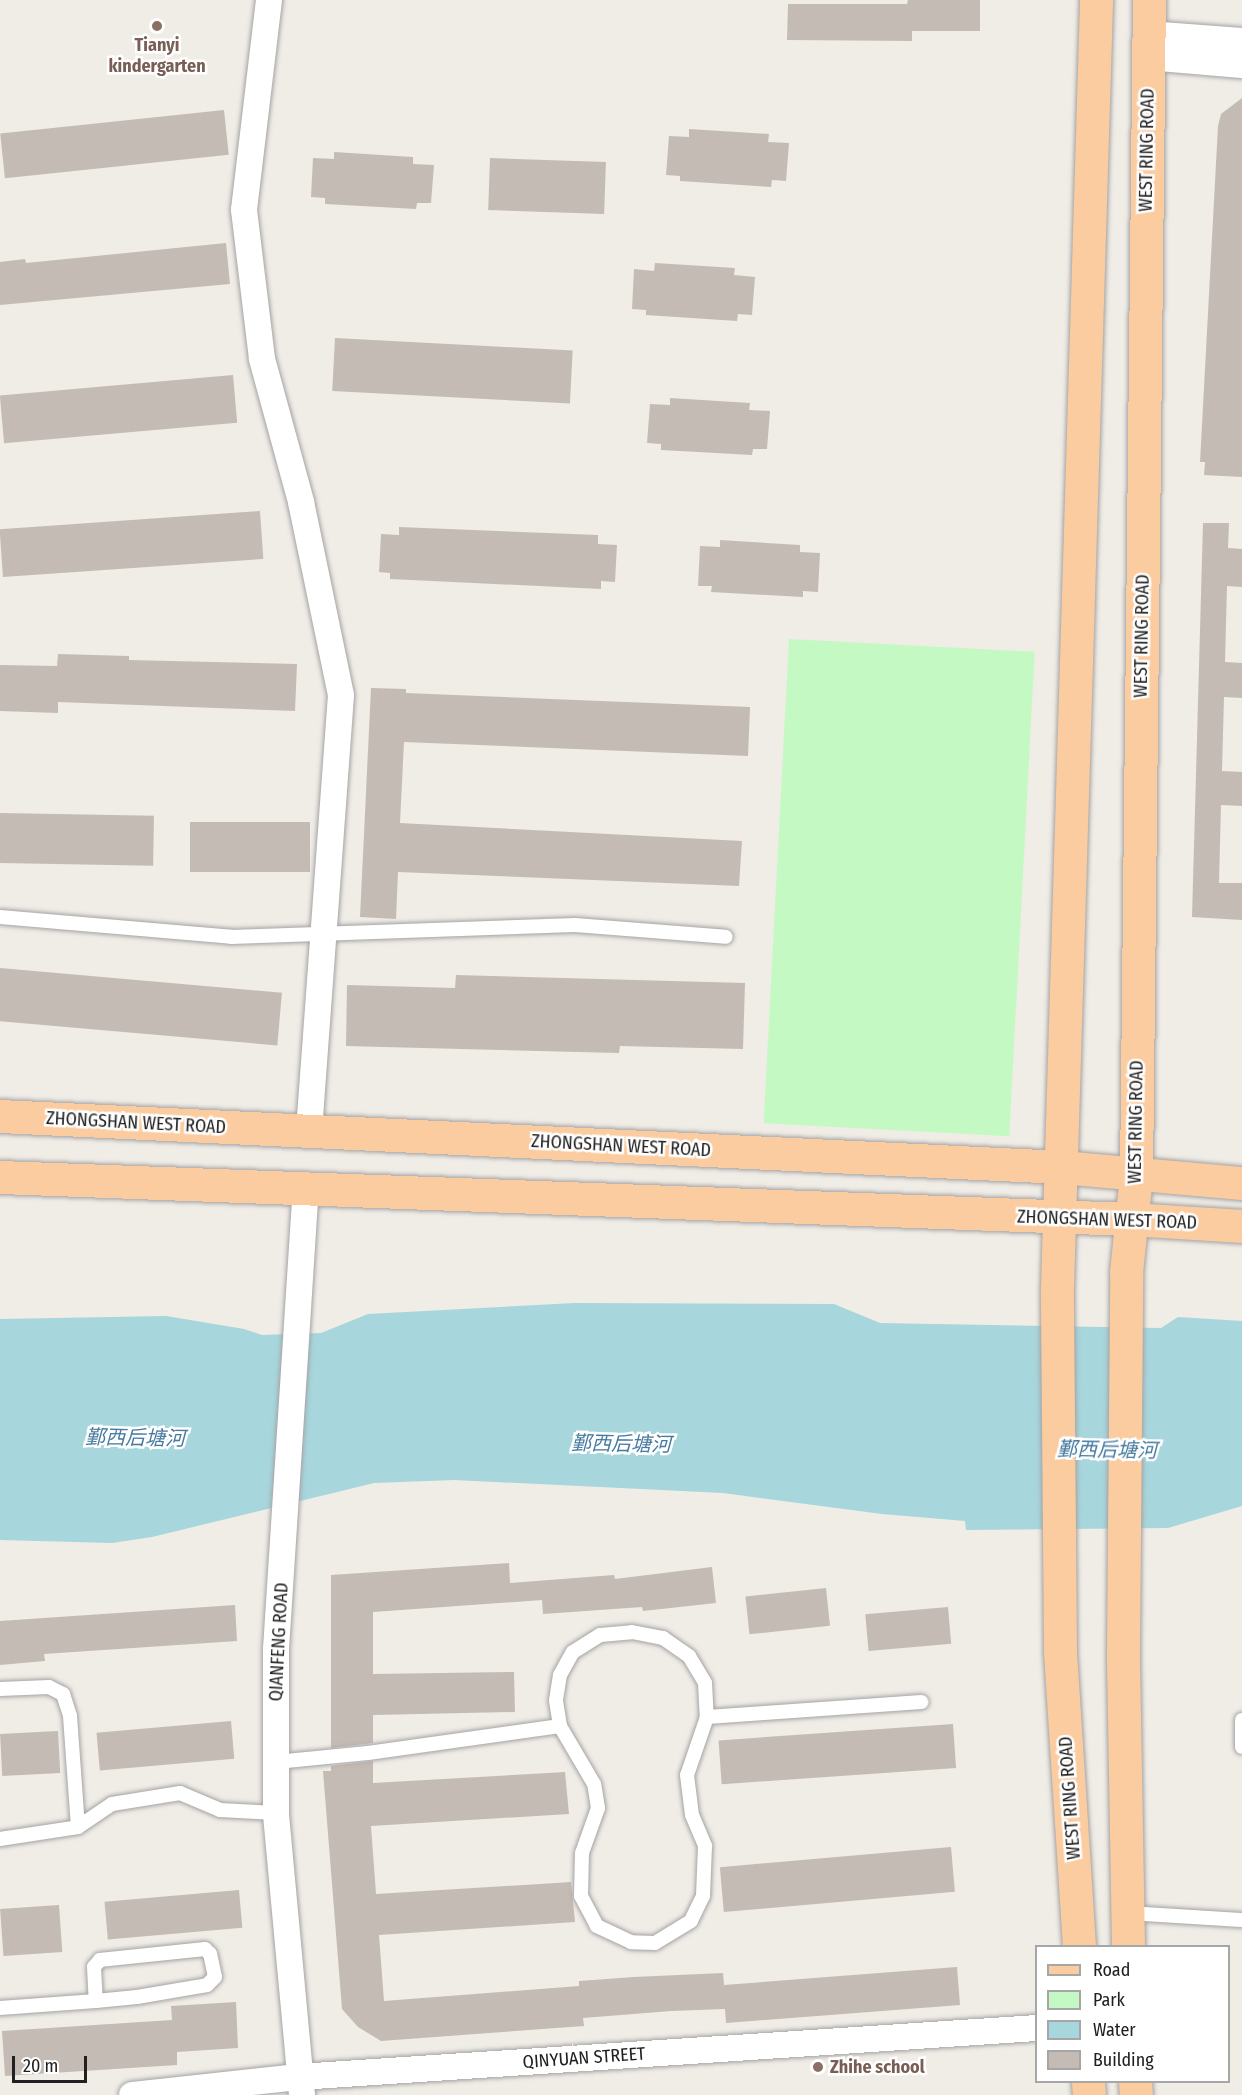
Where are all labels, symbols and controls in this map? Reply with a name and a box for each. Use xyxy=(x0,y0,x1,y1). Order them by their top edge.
marker: Tianyi kindergarten xyxy=(150,19,164,33)
place label: Tianyi kindergarten xyxy=(108,35,206,78)
street label: WEST RING ROAD xyxy=(1135,88,1159,212)
street label: WEST RING ROAD xyxy=(1130,574,1154,698)
street label: WEST RING ROAD xyxy=(1124,1060,1148,1184)
street label: ZHONGSHAN WEST ROAD xyxy=(46,1108,226,1138)
street label: ZHONGSHAN WEST ROAD xyxy=(531,1131,711,1161)
street label: ZHONGSHAN WEST ROAD xyxy=(1017,1206,1197,1234)
water label: 鄞西后塘河 xyxy=(85,1425,185,1451)
water label: 鄞西后塘河 xyxy=(571,1431,671,1457)
water label: 鄞西后塘河 xyxy=(1057,1437,1157,1463)
street label: QIANFENG ROAD xyxy=(265,1582,293,1702)
street label: WEST RING ROAD xyxy=(1055,1736,1085,1860)
legend xyxy=(1035,1945,1230,2083)
text: Road xyxy=(1093,1959,1130,1981)
text: Park xyxy=(1093,1989,1125,2011)
text: Water xyxy=(1093,2019,1136,2041)
street label: QINYUAN STREET xyxy=(522,2043,646,2073)
scale bar xyxy=(15,2044,90,2082)
text: Building xyxy=(1093,2049,1154,2071)
text: 20 m xyxy=(23,2055,58,2077)
place label: Zhihe school xyxy=(830,2056,925,2078)
marker: Zhihe school xyxy=(811,2060,825,2074)

